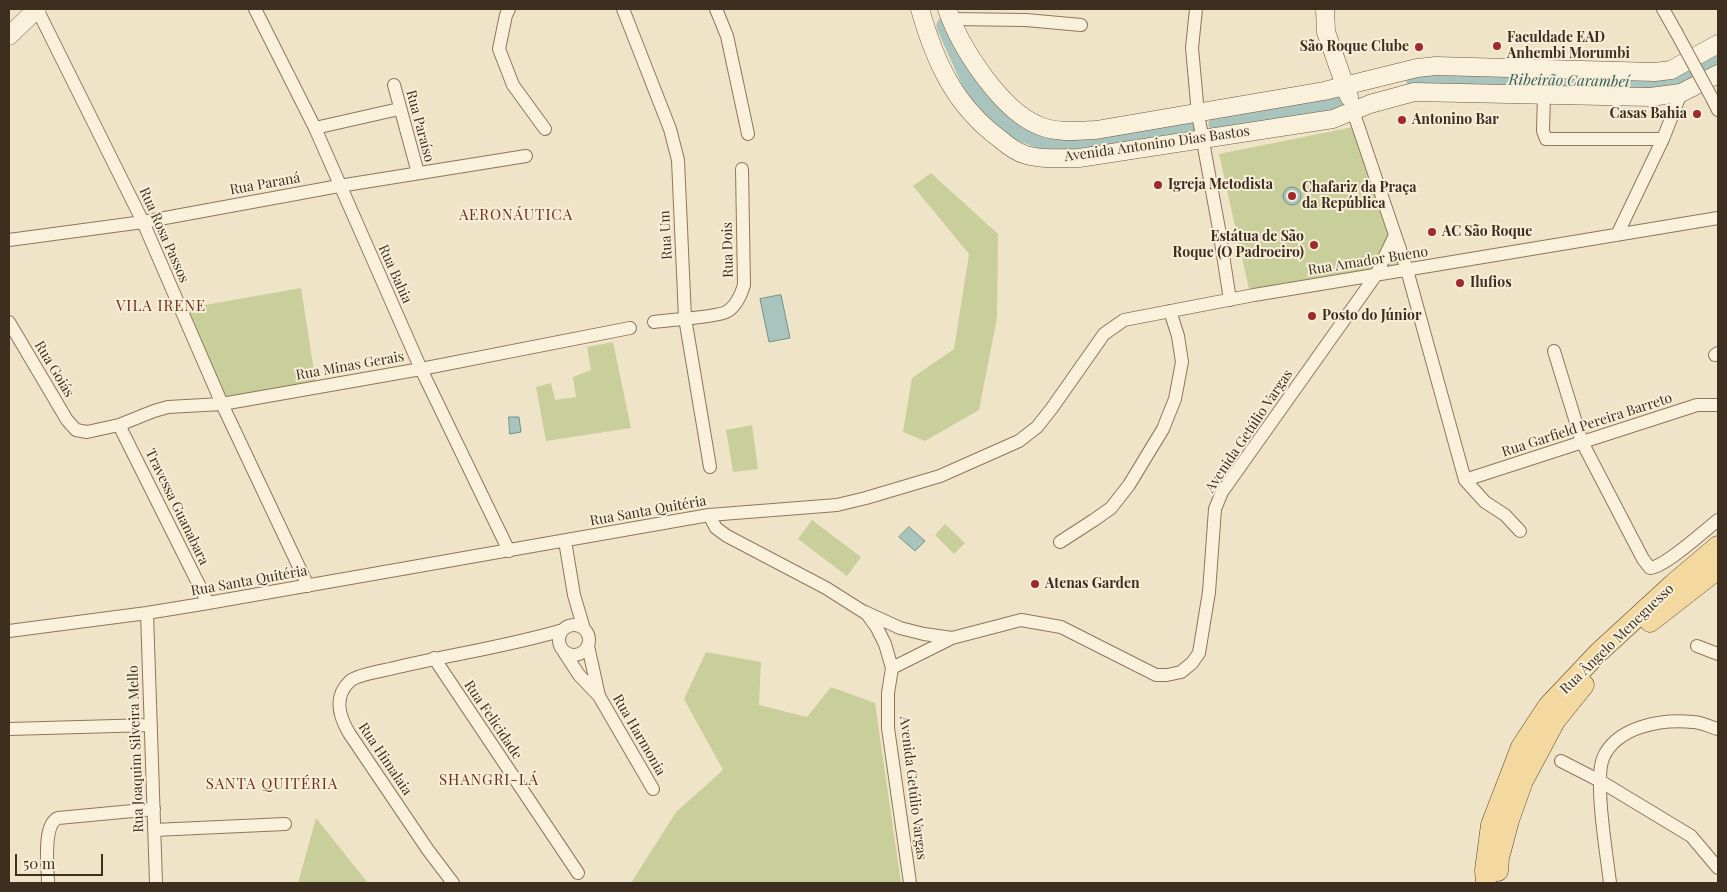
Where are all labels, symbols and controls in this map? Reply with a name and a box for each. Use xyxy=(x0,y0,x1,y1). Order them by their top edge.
place label: Faculdade EAD Anhembi Morumbi xyxy=(1507,30,1630,62)
place label: São Roque Clube xyxy=(1300,39,1409,55)
marker: Faculdade EAD Anhembi Morumbi xyxy=(1491,40,1503,52)
marker: São Roque Clube xyxy=(1413,41,1425,53)
water label: Ribeirão Carambeí xyxy=(1508,71,1630,91)
street label: Rua Paraíso xyxy=(402,88,438,164)
place label: Casas Bahia xyxy=(1610,106,1687,122)
marker: Casas Bahia xyxy=(1691,108,1703,120)
place label: Antonino Bar xyxy=(1412,112,1499,128)
marker: Antonino Bar xyxy=(1396,114,1408,126)
street label: Avenida Antonino Dias Bastos xyxy=(1063,123,1251,165)
street label: Rua Paraná xyxy=(228,170,302,198)
place label: Igreja Metodista xyxy=(1168,177,1273,193)
marker: Igreja Metodista xyxy=(1152,179,1164,191)
place label: Chafariz da Praça da República xyxy=(1302,180,1417,212)
street label: Rua Rosa Passos xyxy=(135,185,193,285)
marker: Chafariz da Praça da República xyxy=(1286,190,1298,202)
district label: AERONÁUTICA xyxy=(458,206,574,224)
street label: Rua Um xyxy=(656,210,676,260)
street label: Rua Dois xyxy=(719,222,737,278)
place label: AC São Roque xyxy=(1442,224,1532,240)
marker: AC São Roque xyxy=(1426,226,1438,238)
place label: Estátua de São Roque (O Padroeiro) xyxy=(1173,229,1304,262)
marker: Estátua de São Roque (O Padroeiro) xyxy=(1308,239,1320,251)
street label: Rua Bahia xyxy=(375,242,415,306)
street label: Rua Amador Bueno xyxy=(1307,243,1429,279)
place label: Ilufios xyxy=(1470,275,1512,291)
marker: Ilufios xyxy=(1454,277,1466,289)
district label: VILA IRENE xyxy=(115,297,207,315)
place label: Posto do Júnior xyxy=(1322,308,1422,324)
marker: Posto do Júnior xyxy=(1306,310,1318,322)
street label: Rua Goiás xyxy=(31,338,77,400)
street label: Rua Minas Gerais xyxy=(295,348,405,384)
street label: Avenida Getúlio Vargas xyxy=(1202,366,1296,496)
street label: Rua Garfield Pereira Barreto xyxy=(1500,389,1674,461)
street label: Travessa Guanabara xyxy=(142,446,212,568)
street label: Rua Santa Quitéria xyxy=(588,492,708,530)
street label: Rua Santa Quitéria xyxy=(189,562,309,600)
place label: Atenas Garden xyxy=(1045,576,1140,592)
marker: Atenas Garden xyxy=(1029,578,1041,590)
street label: Rua Ângelo Meneguesso xyxy=(1557,580,1677,698)
street label: Rua Joaquim Silveira Mello xyxy=(125,665,147,833)
street label: Rua Felicidade xyxy=(460,677,526,763)
street label: Rua Harmonia xyxy=(609,691,669,779)
street label: Avenida Getúlio Vargas xyxy=(896,715,930,861)
street label: Rua Himalaia xyxy=(355,720,415,798)
district label: SHANGRI-LÁ xyxy=(438,771,540,789)
district label: SANTA QUITÉRIA xyxy=(204,775,340,793)
scale bar xyxy=(18,844,105,876)
text: 50 m xyxy=(23,853,55,873)

